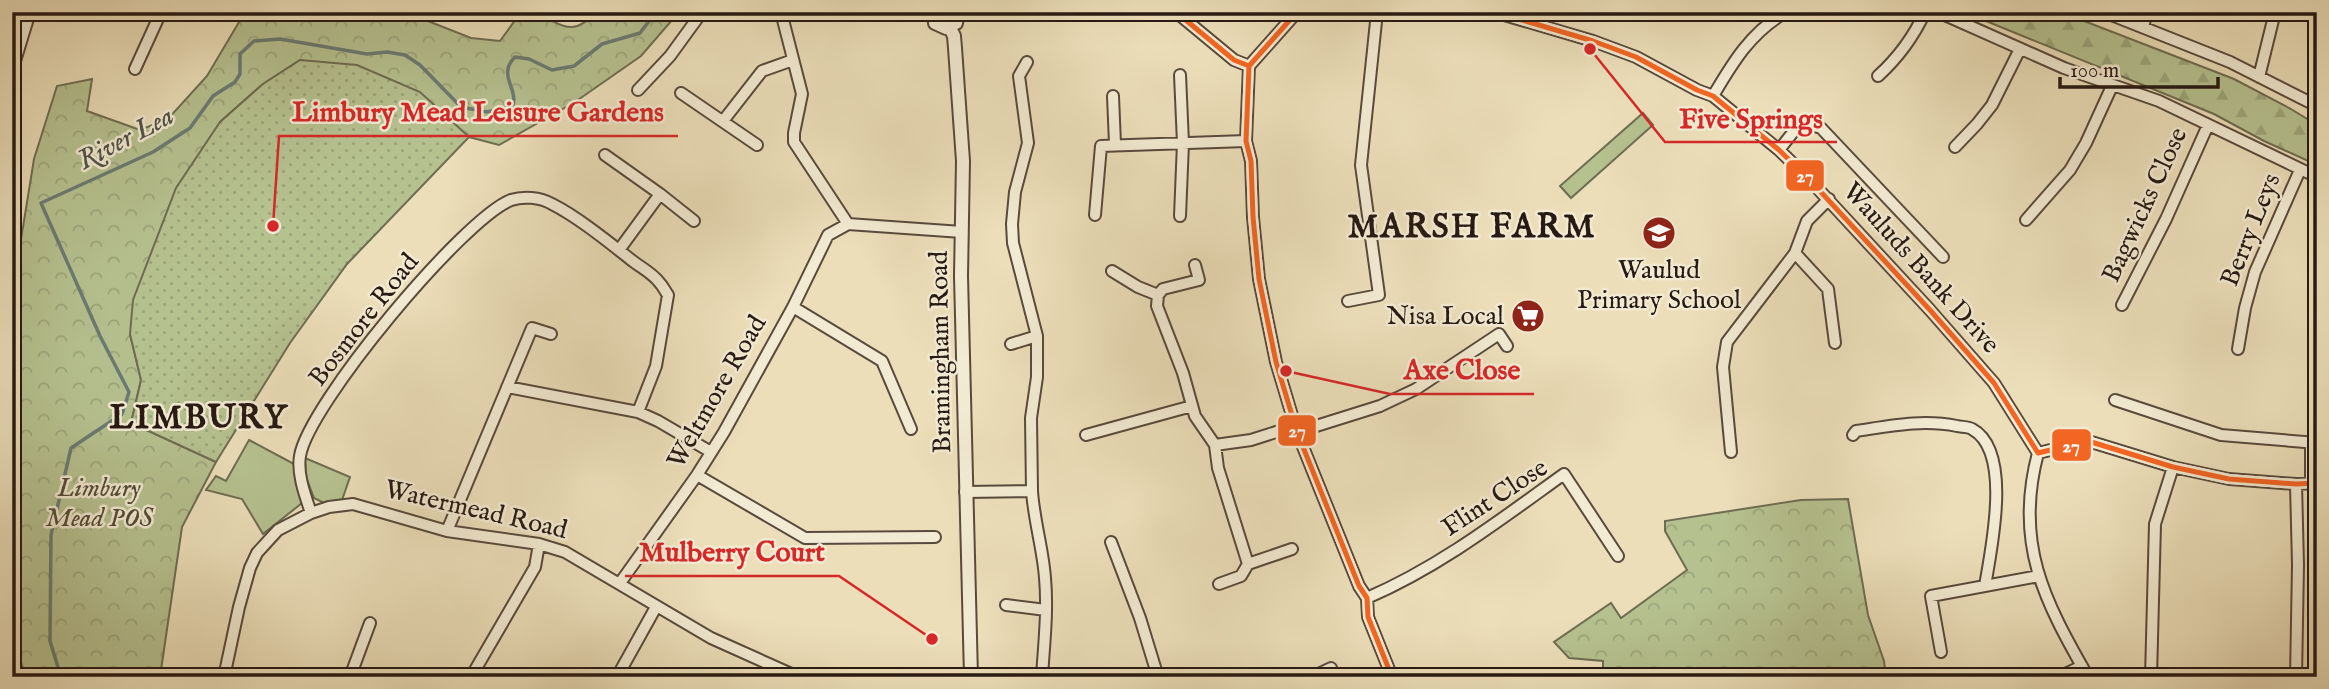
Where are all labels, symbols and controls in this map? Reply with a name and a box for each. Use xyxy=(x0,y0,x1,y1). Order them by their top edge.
scale bar xyxy=(2060,46,2217,90)
text: 100 m xyxy=(2070,58,2119,85)
callout: Limbury Mead Leisure Gardens xyxy=(279,87,678,136)
callout: Five Springs xyxy=(1665,93,1837,142)
text: Limbury Mead Leisure Gardens xyxy=(292,96,664,131)
water label: River Lea xyxy=(72,99,180,179)
text: Five Springs xyxy=(1679,103,1823,138)
street label: Bagwicks Close xyxy=(2095,122,2195,288)
line badge: 27 xyxy=(1785,159,1825,192)
text: 27 xyxy=(1796,165,1814,189)
street label: Berry Leys xyxy=(2213,169,2289,291)
street label: Wauluds Bank Drive xyxy=(1835,175,2007,361)
district label: MARSH FARM xyxy=(1347,207,1597,249)
school or university icon: Waulud Primary School xyxy=(1640,214,1678,252)
street label: Bosmore Road xyxy=(302,247,426,393)
street label: Bramingham Road xyxy=(923,250,959,454)
place label: Waulud Primary School xyxy=(1577,254,1742,317)
supermarket icon: Nisa Local xyxy=(1509,297,1547,335)
place label: Nisa Local xyxy=(1386,300,1505,333)
street label: Weltmore Road xyxy=(660,309,774,474)
callout: Axe Close xyxy=(1390,345,1534,394)
text: Axe Close xyxy=(1403,354,1520,389)
district label: LIMBURY xyxy=(110,398,289,440)
line badge: 27 xyxy=(1277,414,1317,447)
text: 27 xyxy=(1288,420,1306,444)
line badge: 27 xyxy=(2051,428,2092,462)
text: 27 xyxy=(2062,435,2080,459)
street label: Flint Close xyxy=(1436,452,1554,544)
park label: Limbury Mead POS xyxy=(45,472,154,535)
street label: Watermead Road xyxy=(382,473,571,547)
callout: Mulberry Court xyxy=(625,527,839,576)
text: Mulberry Court xyxy=(639,536,825,571)

